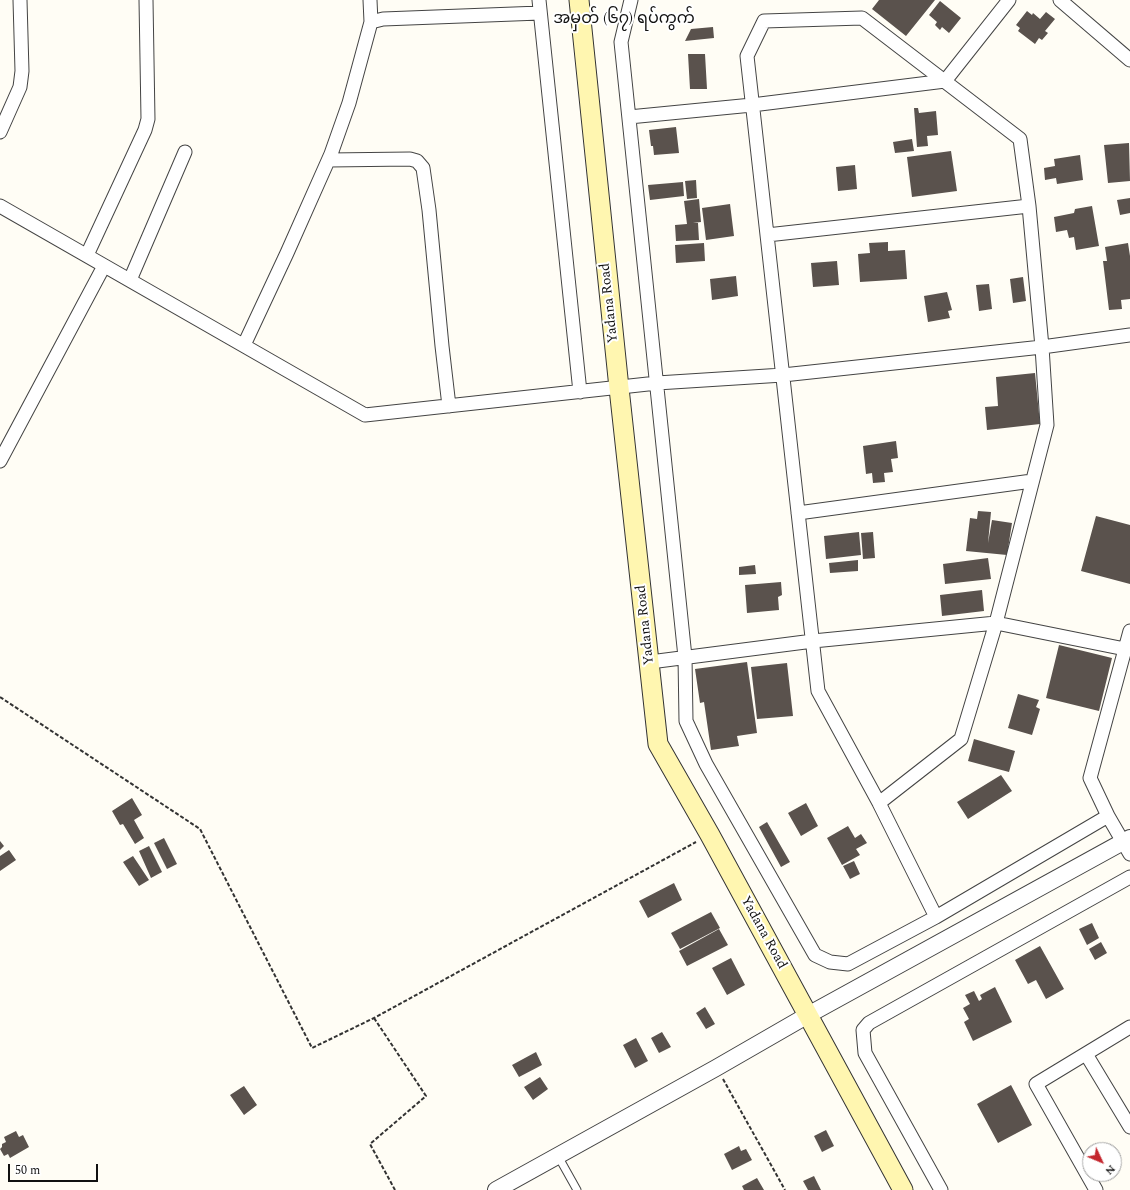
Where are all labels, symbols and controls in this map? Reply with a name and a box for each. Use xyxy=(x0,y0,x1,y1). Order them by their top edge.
district label: အမှတ် (၆၇) ရပ်ကွက် xyxy=(553,10,695,30)
street label: Yadana Road xyxy=(597,262,623,344)
street label: Yadana Road xyxy=(633,584,659,666)
street label: Yadana Road xyxy=(736,894,790,972)
north arrow xyxy=(1082,1142,1122,1182)
scale bar xyxy=(10,1156,100,1182)
text: 50 m xyxy=(15,1161,40,1180)
text: N xyxy=(1101,1161,1120,1179)

